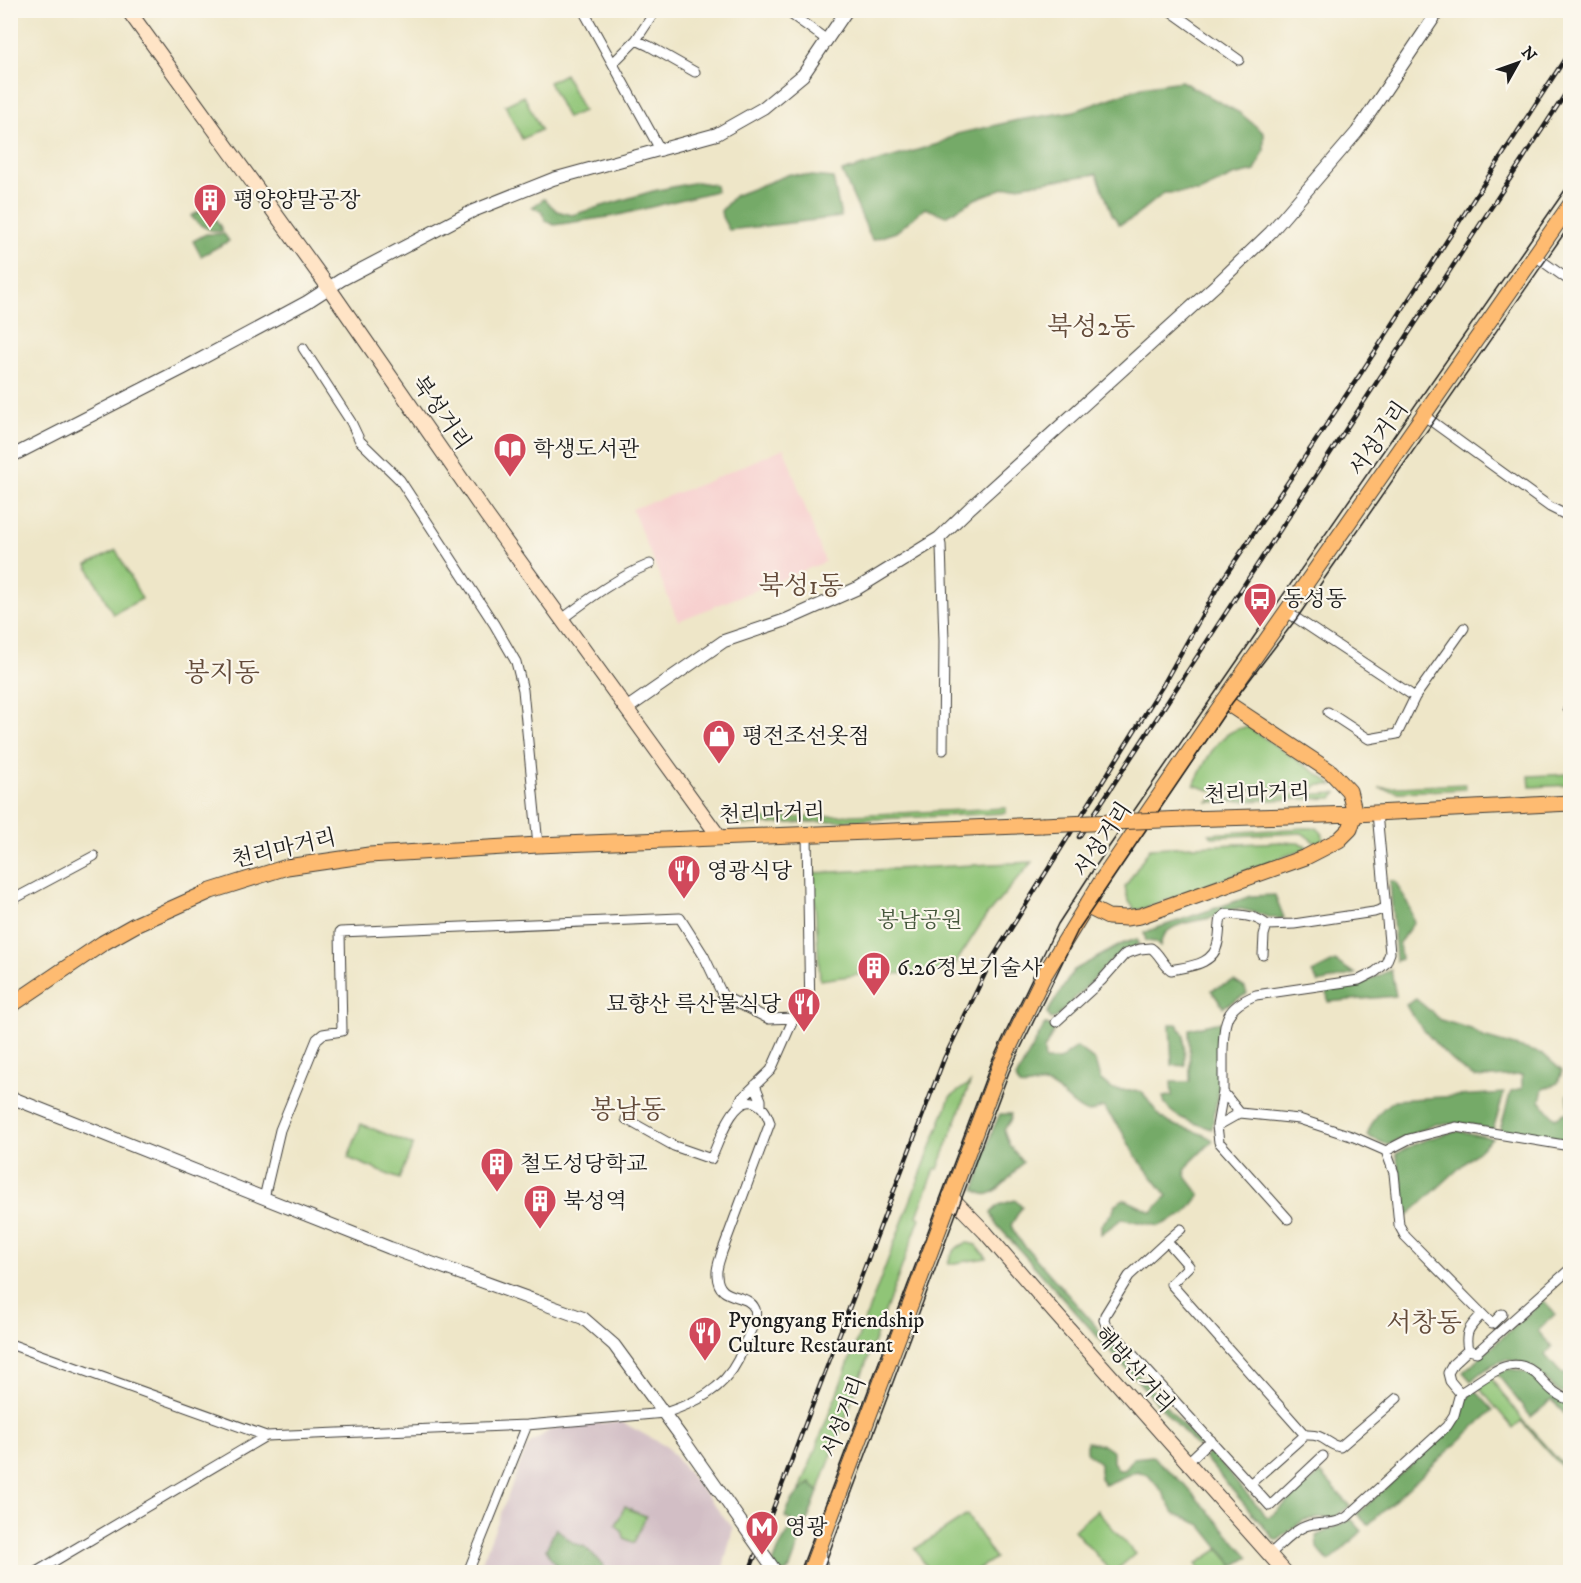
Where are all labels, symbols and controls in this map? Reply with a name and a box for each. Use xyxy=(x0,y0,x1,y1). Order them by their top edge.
north arrow xyxy=(1488,33,1548,93)
text: N xyxy=(1517,43,1541,65)
building icon: 평양양말공장 xyxy=(192,182,228,229)
place label: 평양양말공장 xyxy=(233,187,361,214)
district label: 북성2동 xyxy=(1047,311,1135,344)
street label: 북성거리 xyxy=(406,370,476,456)
street label: 서성거리 xyxy=(1344,396,1414,482)
library icon: 학생도서관 xyxy=(492,431,528,478)
place label: 학생도서관 xyxy=(533,436,640,463)
district label: 북성1동 xyxy=(759,570,843,603)
bus stop icon: 동성동 xyxy=(1242,581,1278,628)
place label: 동성동 xyxy=(1283,586,1347,613)
district label: 봉지동 xyxy=(184,657,260,690)
shop icon: 평전조선옷점 xyxy=(701,718,737,765)
place label: 평전조선옷점 xyxy=(742,723,870,750)
street label: 천리마거리 xyxy=(1203,779,1311,809)
street label: 서성거리 xyxy=(1068,797,1138,883)
street label: 천리마거리 xyxy=(718,799,826,829)
street label: 천리마거리 xyxy=(229,824,339,874)
restaurant icon: 영광식당 xyxy=(666,853,702,900)
place label: 영광식당 xyxy=(707,858,793,885)
park label: 봉남공원 xyxy=(877,907,963,934)
building icon: 6.26정보기술사 xyxy=(856,950,892,997)
place label: 6.26정보기술사 xyxy=(897,955,1043,982)
restaurant icon: 묘향산 륵산물식당 xyxy=(786,986,822,1033)
place label: 묘향산 륵산물식당 xyxy=(606,991,782,1018)
district label: 봉남동 xyxy=(590,1094,666,1127)
building icon: 철도성당학교 xyxy=(479,1146,515,1193)
place label: 철도성당학교 xyxy=(520,1151,648,1178)
building icon: 북성역 xyxy=(522,1183,558,1230)
place label: 북성역 xyxy=(563,1188,627,1215)
place label: Pyongyang Friendship Culture Restaurant xyxy=(728,1307,924,1359)
district label: 서창동 xyxy=(1386,1307,1462,1340)
restaurant icon: Pyongyang Friendship Culture Restaurant xyxy=(687,1315,723,1362)
street label: 해방산거리 xyxy=(1088,1321,1180,1419)
street label: 서성거리 xyxy=(816,1372,872,1462)
metro station icon: 영광 xyxy=(744,1509,780,1556)
place label: 영광 xyxy=(785,1514,828,1541)

